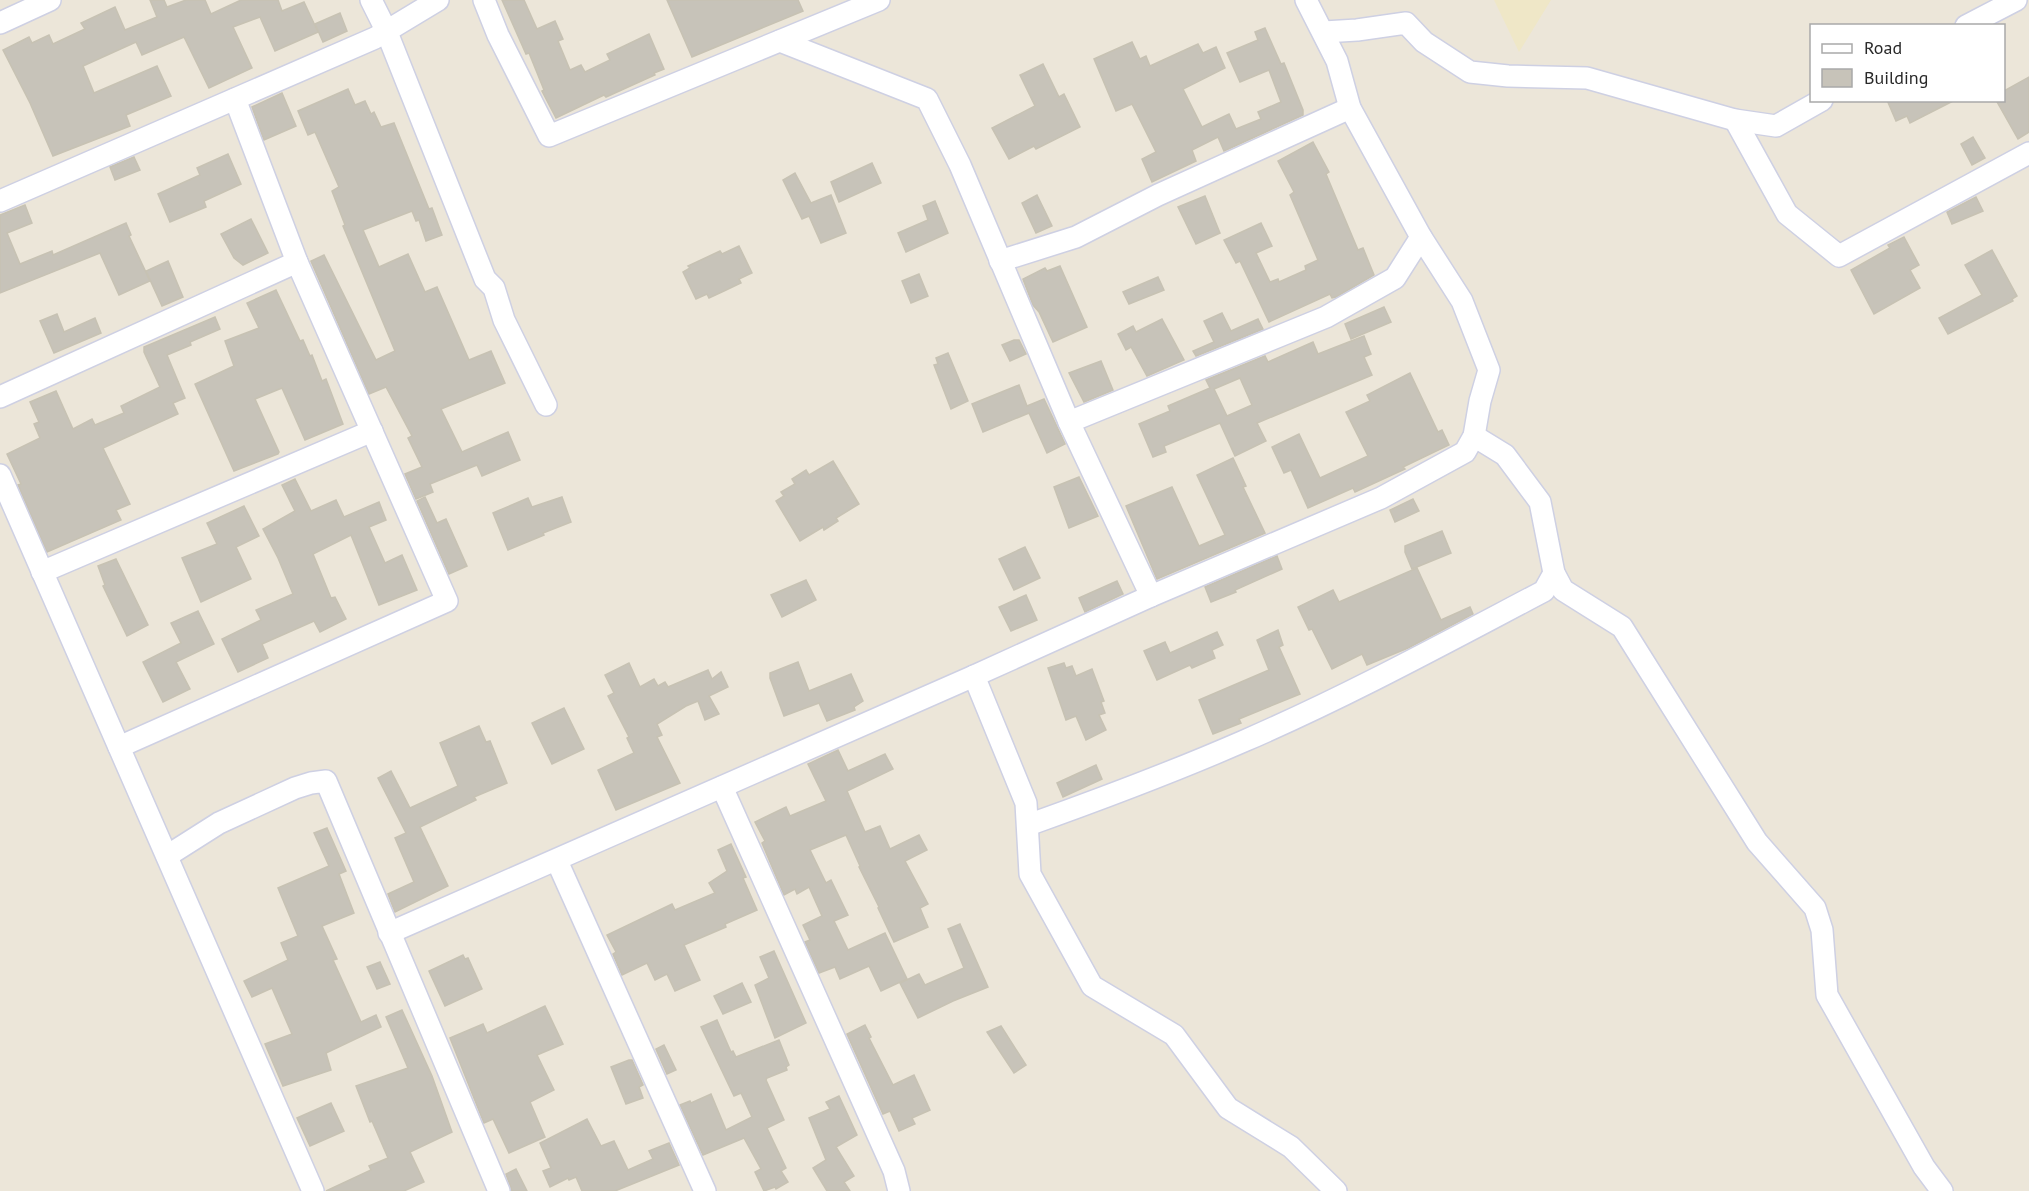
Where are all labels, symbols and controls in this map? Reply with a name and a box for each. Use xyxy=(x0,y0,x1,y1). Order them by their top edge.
legend xyxy=(1810,24,2005,102)
text: Road xyxy=(1864,36,1902,59)
text: Building xyxy=(1864,66,1928,89)

